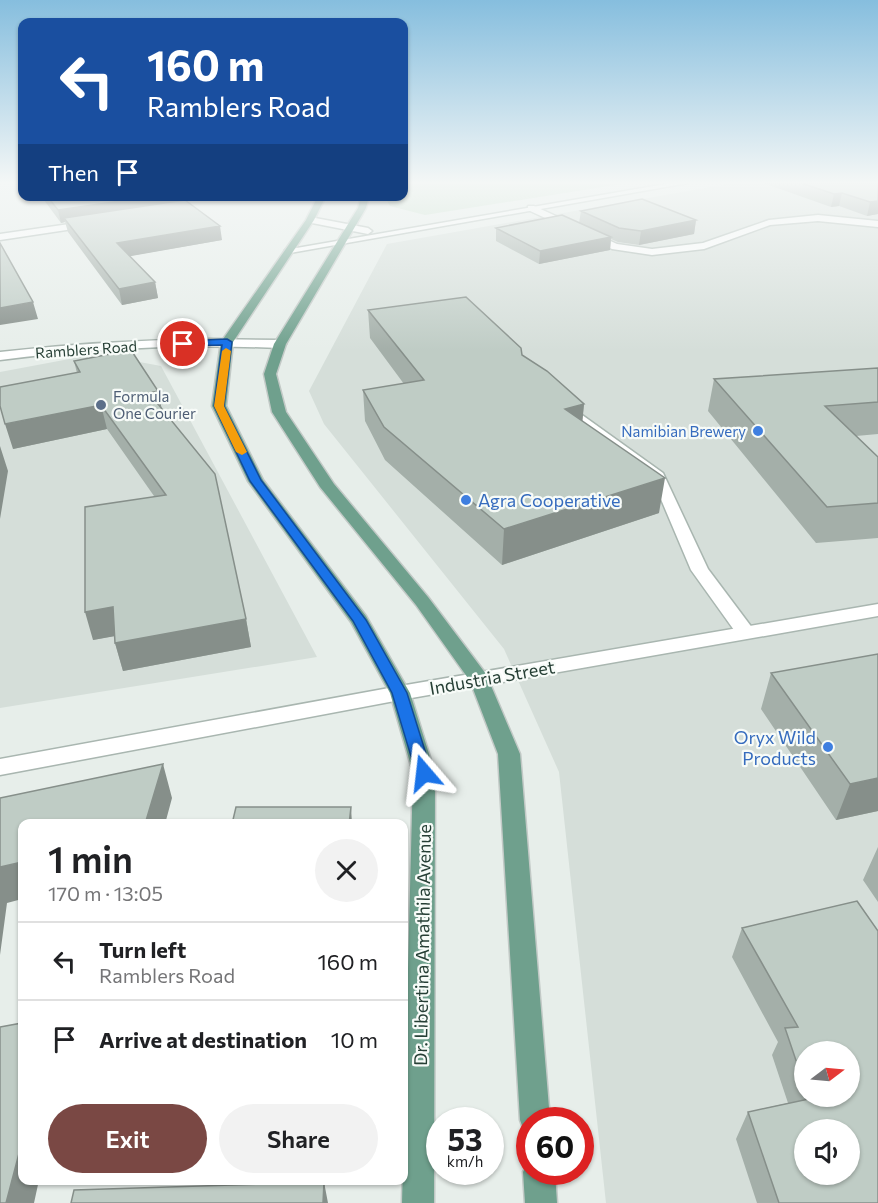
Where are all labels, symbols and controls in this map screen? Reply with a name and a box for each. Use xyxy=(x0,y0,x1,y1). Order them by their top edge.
text: 160 m xyxy=(147,38,265,90)
icon: left xyxy=(48,42,126,120)
text: Ramblers Road xyxy=(147,90,331,123)
icon: arrive xyxy=(111,156,144,189)
text: Then xyxy=(48,159,99,186)
pin xyxy=(157,318,208,369)
icon: arrive xyxy=(166,327,199,360)
street label: Ramblers Road xyxy=(34,336,138,362)
place label: Formula One Courier xyxy=(113,387,196,422)
marker: Formula One Courier xyxy=(94,398,108,412)
place label: Namibian Brewery xyxy=(621,422,746,440)
marker: Namibian Brewery xyxy=(751,424,765,438)
place label: Agra Cooperative xyxy=(478,489,620,511)
marker: Agra Cooperative xyxy=(459,493,473,507)
street label: Industria Street xyxy=(428,655,556,699)
place label: Oryx Wild Products xyxy=(734,726,816,769)
marker: Oryx Wild Products xyxy=(821,740,835,754)
position arrow xyxy=(392,741,456,805)
street label: Dr. Libertina Amathila Avenue xyxy=(409,824,435,1066)
text: 1 min xyxy=(48,836,133,880)
button: close xyxy=(315,839,378,902)
text: 170 m · 13:05 xyxy=(48,881,163,905)
text: Turn left xyxy=(99,936,186,963)
icon: left xyxy=(48,945,81,978)
text: 160 m xyxy=(317,948,378,975)
text: Ramblers Road xyxy=(99,963,235,987)
icon: arrive xyxy=(48,1023,81,1056)
text: Arrive at destination xyxy=(99,1026,307,1053)
text: 10 m xyxy=(331,1026,378,1053)
north arrow xyxy=(794,1041,860,1107)
map controls xyxy=(794,1041,860,1185)
button: Exit xyxy=(48,1104,207,1173)
button: Share xyxy=(219,1104,378,1173)
speed limit sign: 60 xyxy=(516,1107,594,1185)
button: sound xyxy=(794,1119,860,1185)
text: 53 xyxy=(448,1120,482,1157)
text: km/h xyxy=(447,1152,483,1170)

